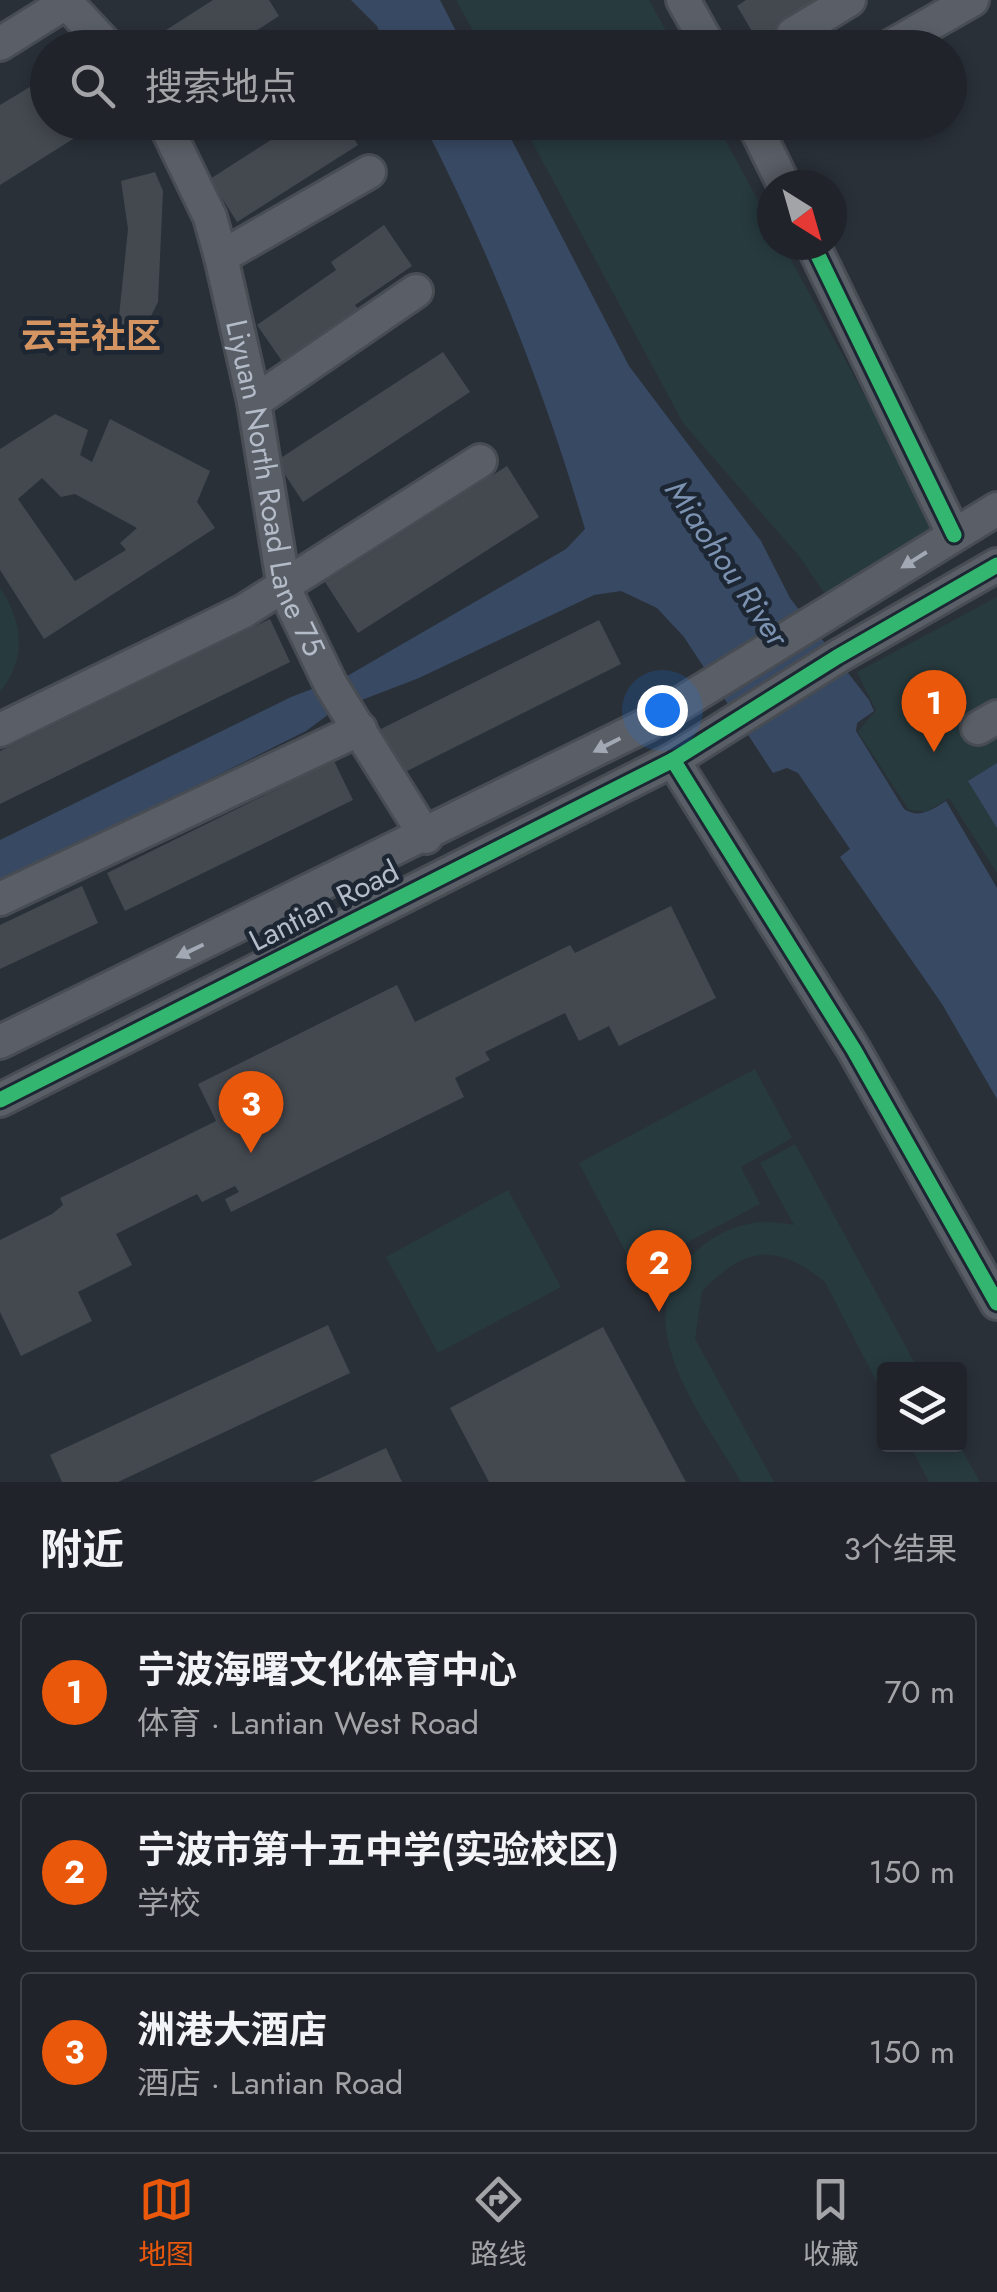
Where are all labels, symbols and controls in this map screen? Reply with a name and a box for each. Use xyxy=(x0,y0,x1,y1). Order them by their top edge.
search box xyxy=(30,30,967,140)
icon: search xyxy=(65,58,120,113)
text: 搜索地点 xyxy=(145,59,297,114)
north arrow xyxy=(757,170,847,260)
district label: 云丰社区 xyxy=(21,311,161,361)
street label: Liyuan North Road Lane 75 xyxy=(215,316,336,664)
water label: Miaohou River xyxy=(654,470,801,658)
one-way arrow xyxy=(900,551,928,569)
pin: 1 xyxy=(902,670,966,752)
your location xyxy=(637,685,688,736)
one-way arrow xyxy=(592,737,621,754)
street label: Lantian Road xyxy=(242,849,406,962)
one-way arrow xyxy=(175,942,204,959)
pin: 3 xyxy=(218,1070,284,1153)
pin: 2 xyxy=(626,1230,692,1312)
map controls xyxy=(877,1362,967,1452)
button: layers xyxy=(877,1362,967,1452)
text: 附近 xyxy=(40,1519,124,1580)
text: 3个结果 xyxy=(844,1526,957,1572)
text: 宁波海曙文化体育中心 xyxy=(137,1642,517,1697)
text: 1 xyxy=(66,1669,83,1715)
text: 70 m xyxy=(884,1669,955,1715)
text: 体育 · Lantian West Road xyxy=(137,1700,479,1746)
text: 宁波市第十五中学(实验校区) xyxy=(137,1822,619,1877)
text: 2 xyxy=(64,1849,85,1895)
text: 150 m xyxy=(869,1849,955,1895)
text: 学校 xyxy=(137,1880,201,1926)
text: 洲港大酒店 xyxy=(137,2002,327,2057)
text: 3 xyxy=(65,2029,84,2075)
text: 150 m xyxy=(869,2029,955,2075)
text: 酒店 · Lantian Road xyxy=(137,2060,403,2106)
tab: 地图 xyxy=(138,2172,194,2275)
tab: 路线 xyxy=(470,2172,527,2275)
tab: 收藏 xyxy=(803,2172,859,2275)

